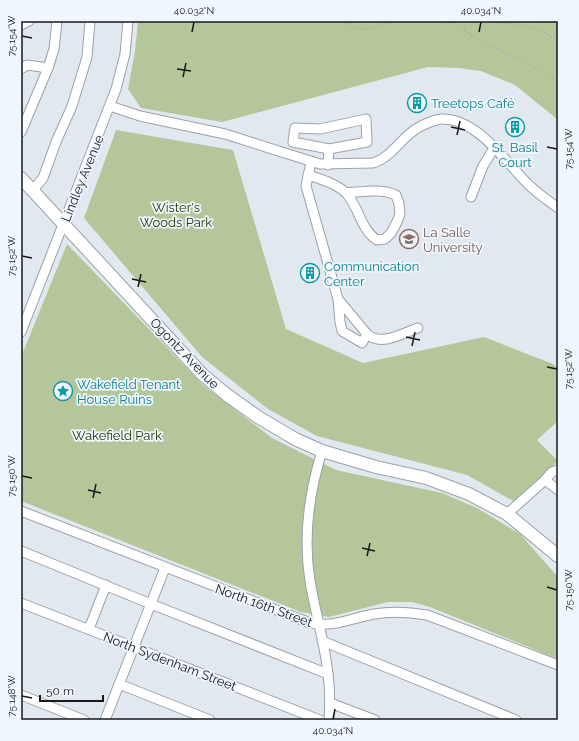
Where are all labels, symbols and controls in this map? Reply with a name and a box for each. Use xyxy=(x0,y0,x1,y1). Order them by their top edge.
text: 40.032°N xyxy=(174,5,214,16)
text: 40.034°N xyxy=(461,5,501,16)
text: 75.154°W xyxy=(6,15,17,56)
building icon: Treetops Café xyxy=(406,92,428,114)
place label: Treetops Café xyxy=(431,96,515,111)
building icon: St. Basil Court xyxy=(504,116,526,138)
text: 75.154°W xyxy=(563,128,574,169)
street label: Lindley Avenue xyxy=(58,132,107,224)
place label: St. Basil Court xyxy=(492,140,539,170)
park label: Wister's Woods Park xyxy=(140,200,212,230)
place label: La Salle University xyxy=(423,225,483,255)
school or university icon: La Salle University xyxy=(398,228,420,250)
text: 75.152°W xyxy=(6,235,17,276)
place label: Communication Center xyxy=(324,259,419,289)
building icon: Communication Center xyxy=(299,262,321,284)
street label: Ogontz Avenue xyxy=(147,315,222,392)
text: 75.152°W xyxy=(563,348,574,389)
place label: Wakefield Tenant House Ruins xyxy=(77,377,181,407)
place icon: Wakefield Tenant House Ruins xyxy=(52,380,74,402)
park label: Wakefield Park xyxy=(72,428,162,443)
text: 75.150°W xyxy=(6,455,17,497)
text: 75.150°W xyxy=(563,569,574,611)
street label: North 16th Street xyxy=(213,581,315,630)
street label: North Sydenham Street xyxy=(101,629,239,694)
text: 75.148°W xyxy=(6,675,17,717)
scale bar xyxy=(40,677,103,703)
text: 50 m xyxy=(46,684,74,698)
text: 40.034°N xyxy=(313,725,353,736)

